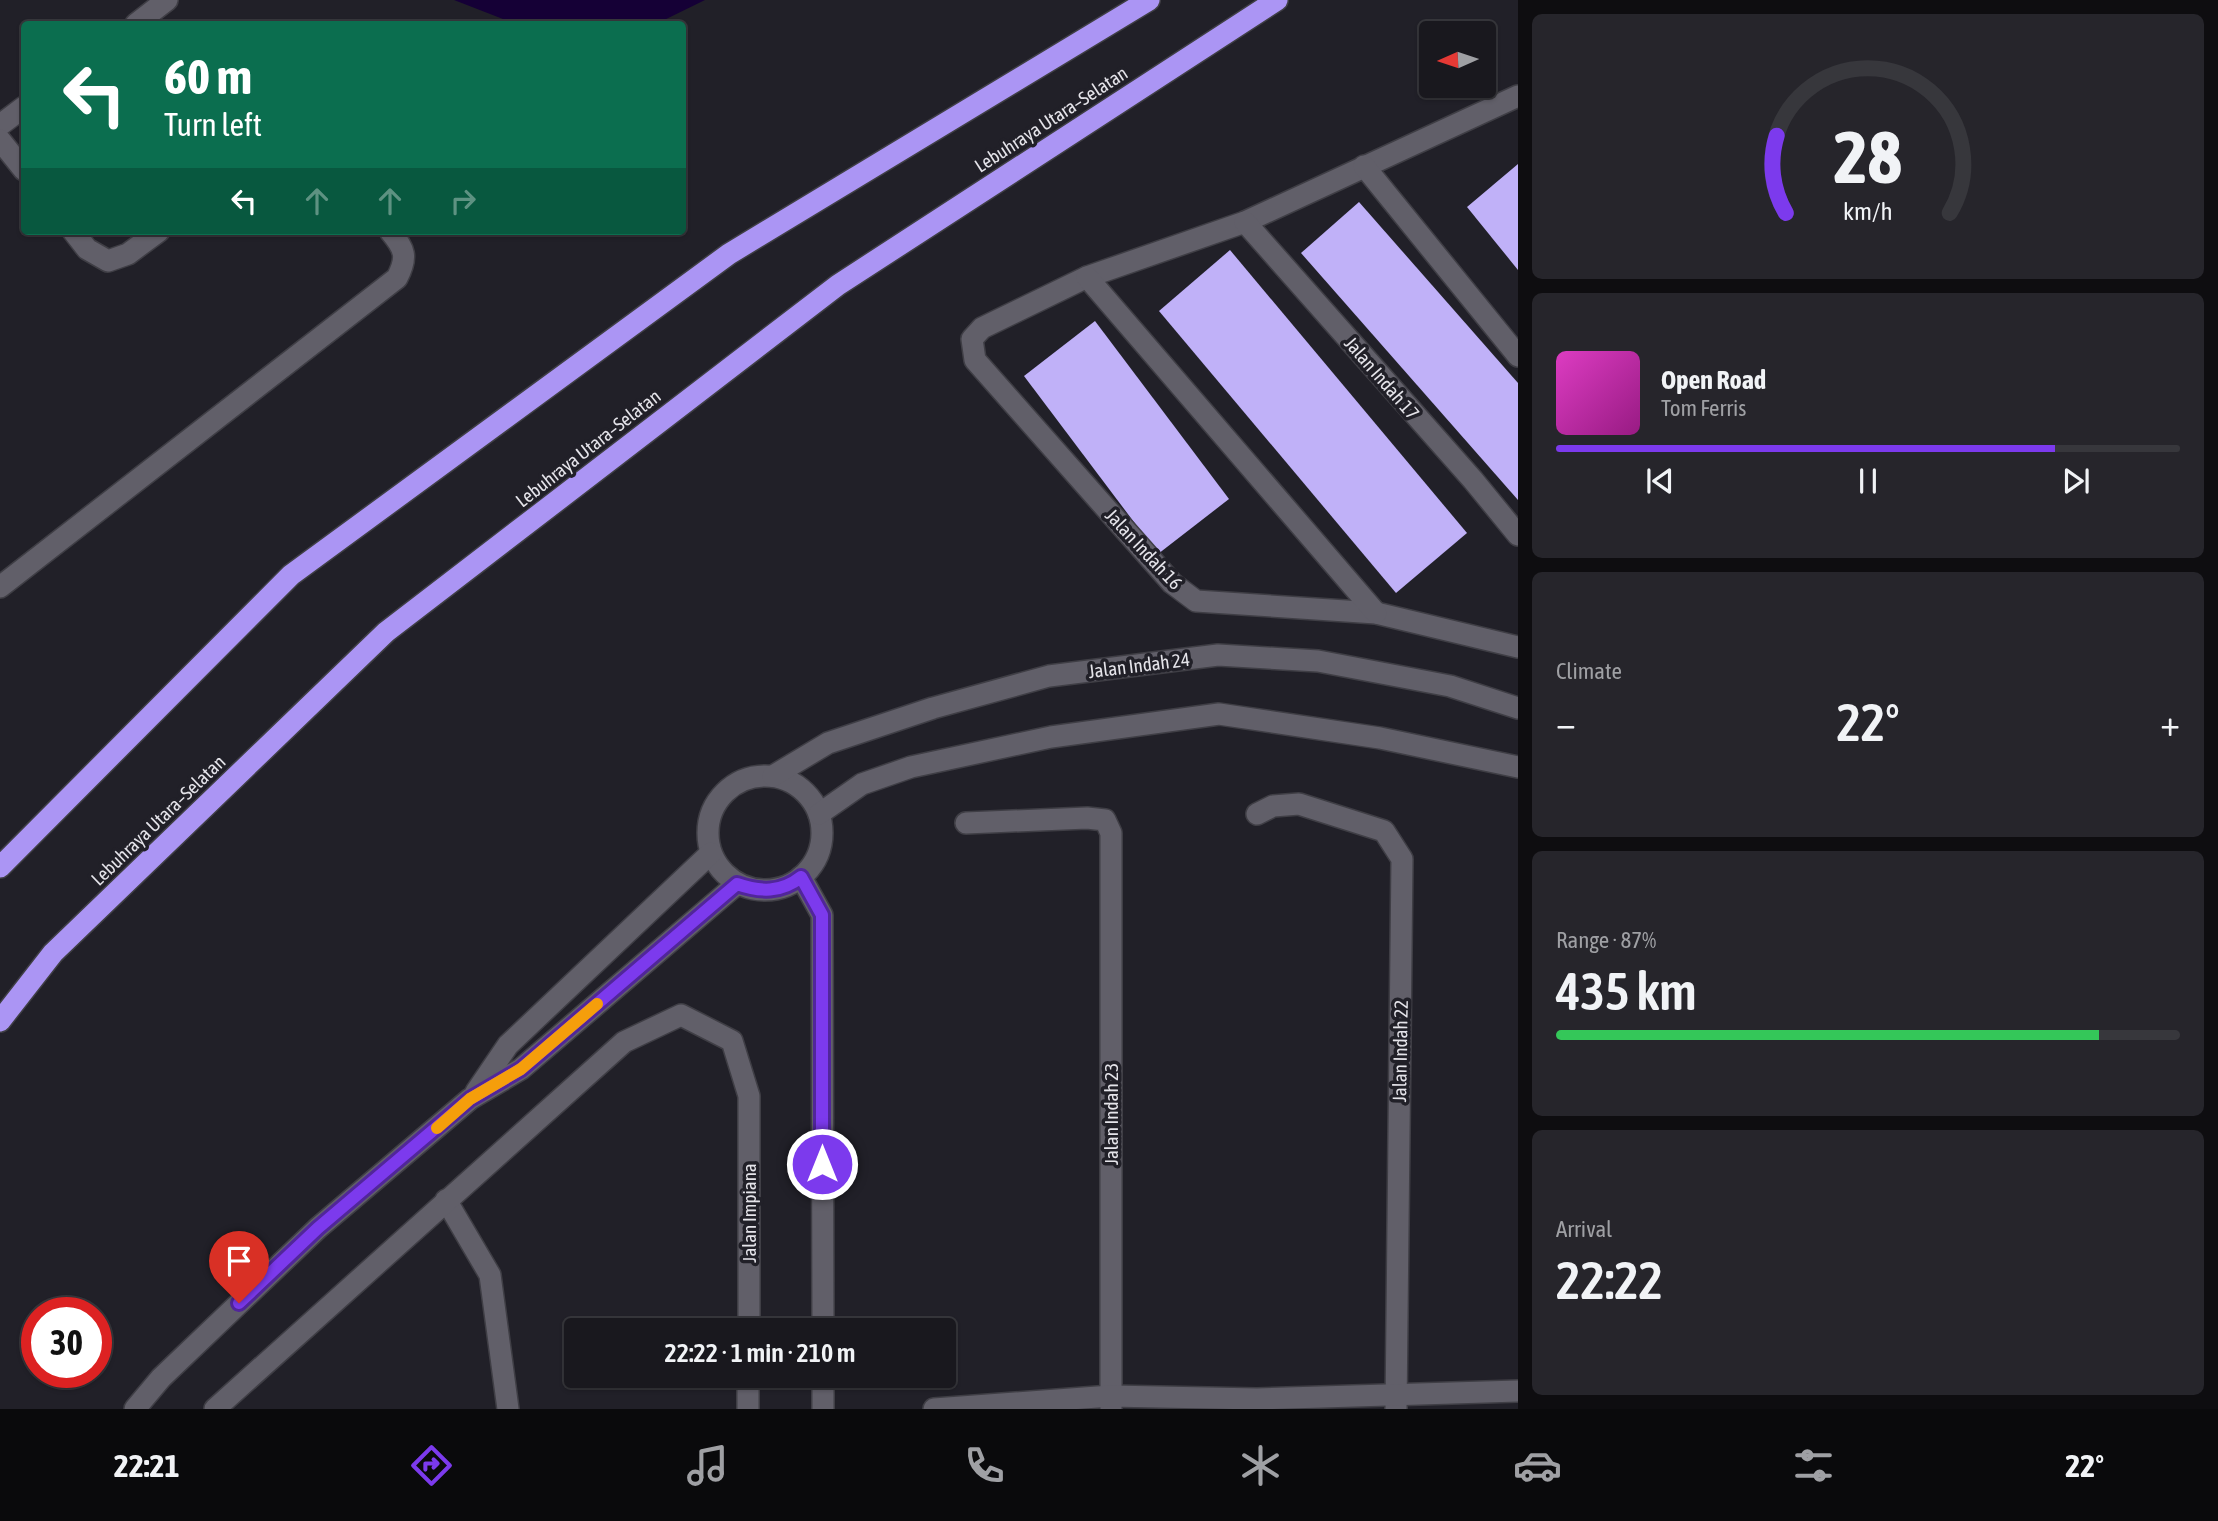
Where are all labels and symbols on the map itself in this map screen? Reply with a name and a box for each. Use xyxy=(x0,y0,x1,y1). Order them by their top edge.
north arrow xyxy=(1419,21,1496,98)
street label: Lebuhraya Utara–Selatan xyxy=(970,61,1132,177)
street label: Jalan Indah 17 xyxy=(1340,332,1424,424)
street label: Lebuhraya Utara–Selatan xyxy=(511,385,665,511)
street label: Jalan Indah 16 xyxy=(1101,504,1187,594)
street label: Jalan Indah 24 xyxy=(1087,648,1191,682)
street label: Lebuhraya Utara–Selatan xyxy=(86,750,230,890)
street label: Jalan Indah 22 xyxy=(1388,1000,1412,1102)
street label: Jalan Indah 23 xyxy=(1100,1063,1122,1165)
position arrow xyxy=(785,1127,859,1201)
street label: Jalan Impiana xyxy=(738,1163,760,1263)
pin xyxy=(209,1231,269,1303)
speed limit sign: 30 xyxy=(21,1297,112,1388)

